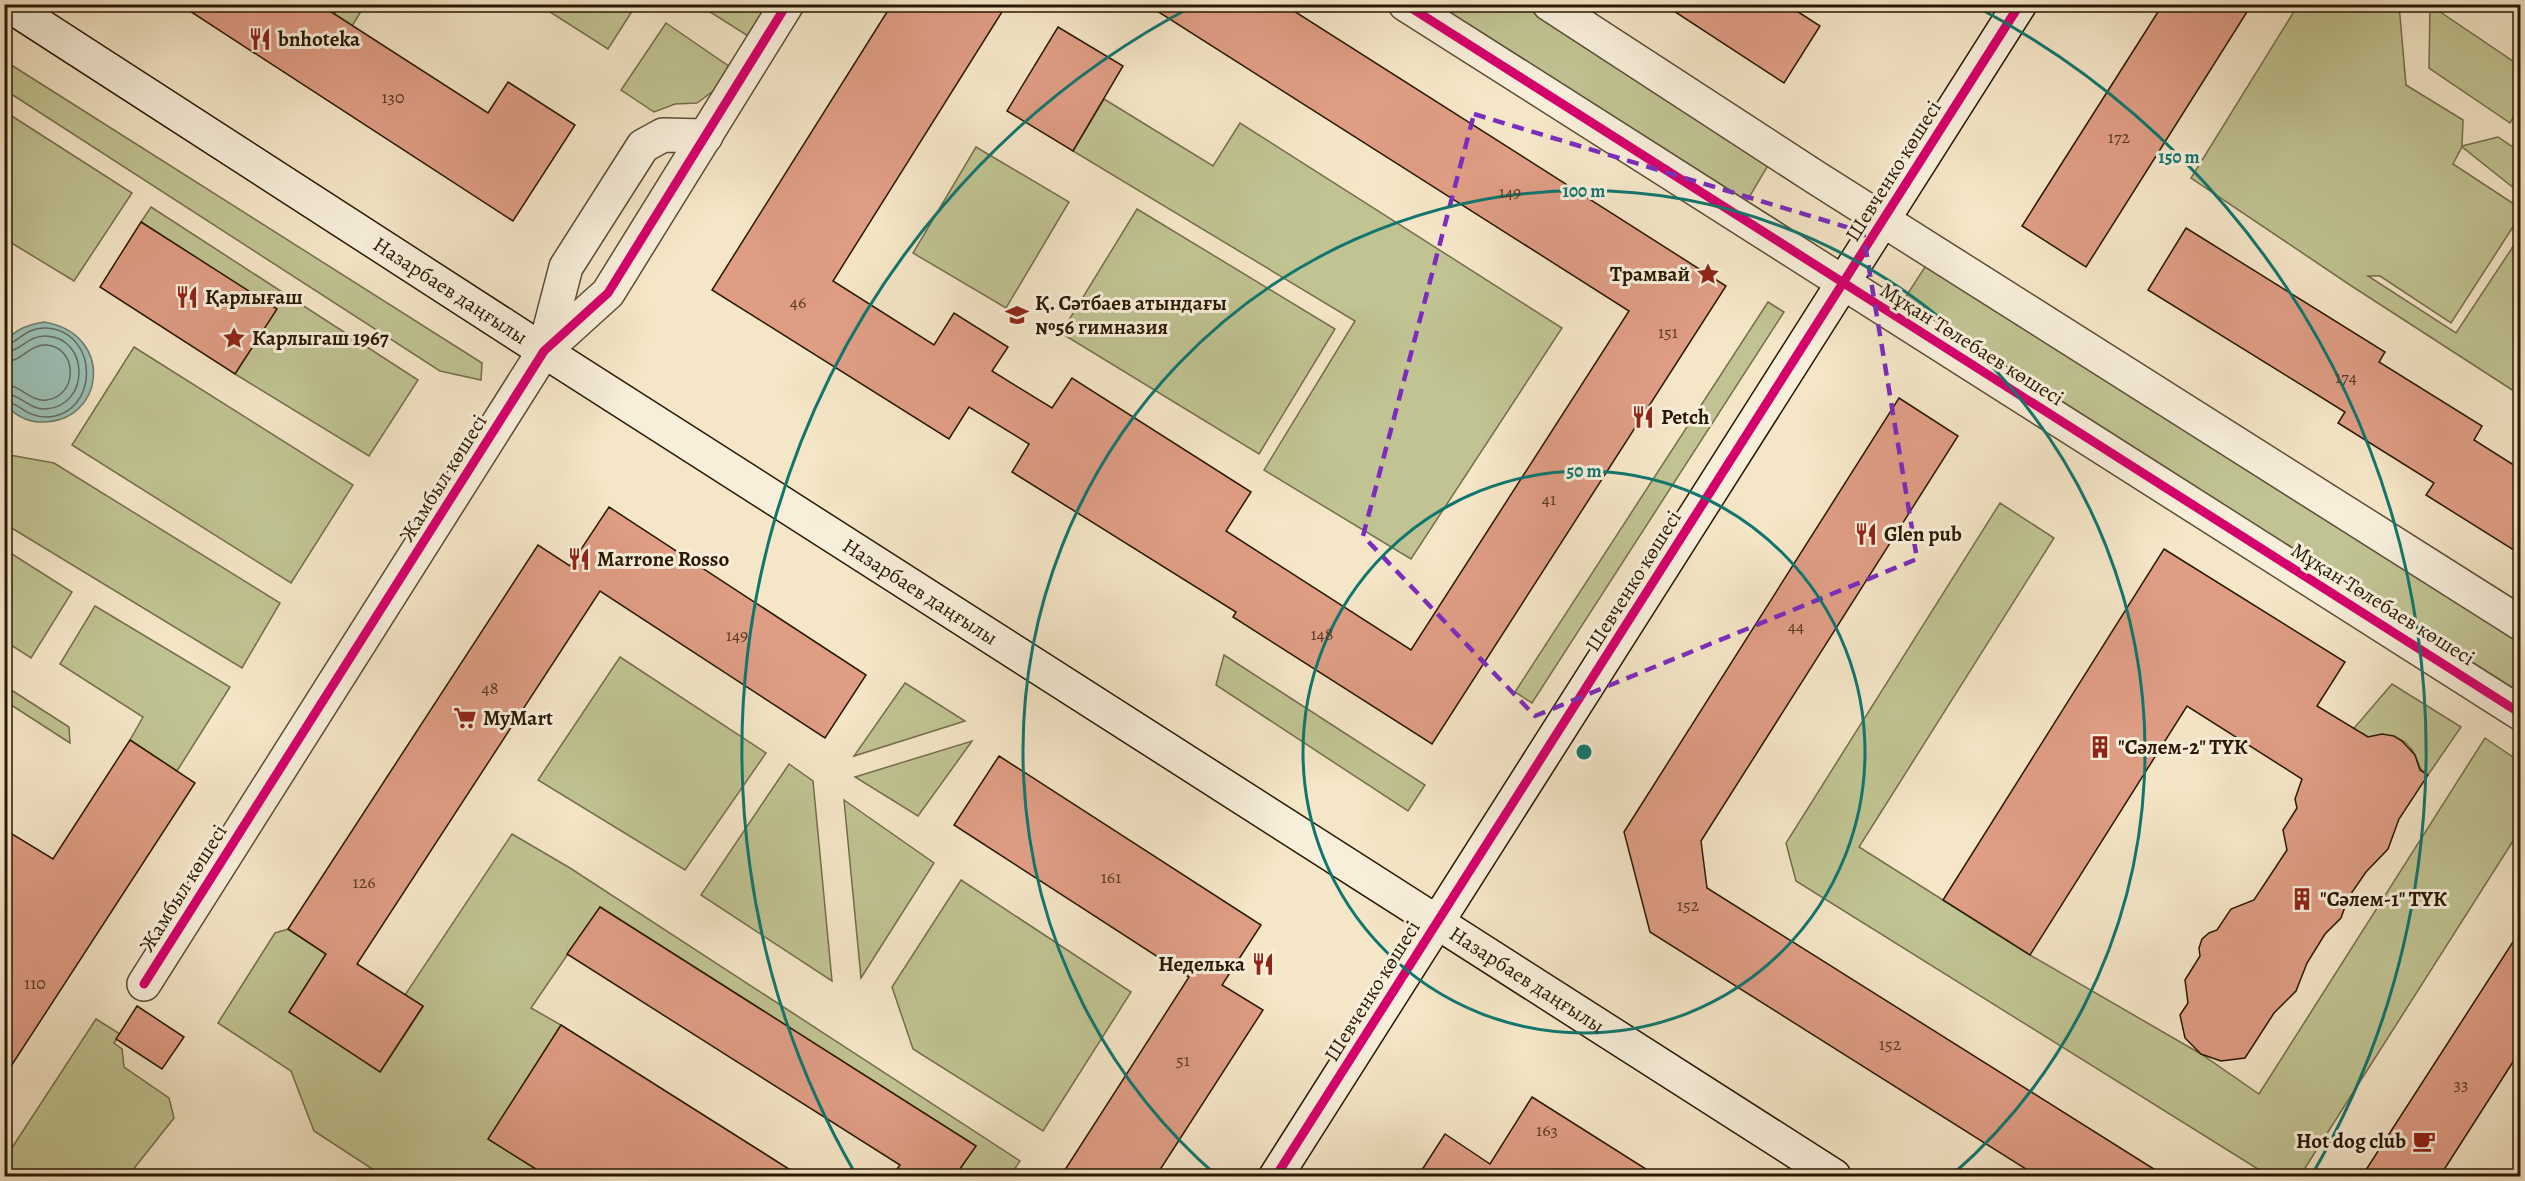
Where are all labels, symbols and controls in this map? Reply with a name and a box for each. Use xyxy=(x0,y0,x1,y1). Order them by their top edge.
place label: bnhoteka xyxy=(277,25,361,53)
restaurant icon: bnhoteka xyxy=(247,26,273,52)
house number: 130 xyxy=(381,85,405,109)
street label: Шевченко көшесі xyxy=(1838,95,1948,247)
house number: 172 xyxy=(2108,125,2131,149)
text: 150 m xyxy=(2158,145,2200,169)
text: 100 m xyxy=(1563,179,1605,203)
house number: 149 xyxy=(1499,180,1521,204)
street label: Назарбаев даңғылы xyxy=(368,230,533,351)
place label: Трамвай xyxy=(1610,260,1690,288)
place icon: Трамвай xyxy=(1695,261,1721,287)
street label: Мұқан Төлебаев көшесі xyxy=(1875,276,2069,412)
place label: Қарлығаш xyxy=(205,283,303,311)
restaurant icon: Қарлығаш xyxy=(174,284,200,310)
place label: Қ. Сәтбаев атындағы №56 гимназия xyxy=(1035,289,1227,341)
house number: 46 xyxy=(790,290,806,314)
school or university icon: Қ. Сәтбаев атындағы №56 гимназия xyxy=(1004,302,1030,328)
house number: 151 xyxy=(1658,320,1678,344)
place label: Карлыгаш 1967 xyxy=(252,324,389,352)
place icon: Карлыгаш 1967 xyxy=(221,325,247,351)
house number: 174 xyxy=(2335,365,2357,389)
place label: Petch xyxy=(1661,403,1709,431)
restaurant icon: Petch xyxy=(1630,404,1656,430)
street label: Жамбыл көшесі xyxy=(393,409,493,547)
text: 50 m xyxy=(1567,459,1601,483)
house number: 41 xyxy=(1542,487,1556,511)
street label: Шевченко көшесі xyxy=(1578,505,1688,657)
place label: Glen pub xyxy=(1884,520,1962,548)
restaurant icon: Glen pub xyxy=(1853,521,1879,547)
street label: Назарбаев даңғылы xyxy=(837,532,1003,652)
street label: Мұқан Төлебаев көшесі xyxy=(2286,536,2480,672)
place label: Marrone Rosso xyxy=(597,545,729,573)
restaurant icon: Marrone Rosso xyxy=(566,546,592,572)
house number: 44 xyxy=(1788,614,1804,638)
house number: 148 xyxy=(1310,622,1334,646)
house number: 149 xyxy=(726,623,748,647)
house number: 48 xyxy=(482,676,498,700)
place label: MyMart xyxy=(483,704,553,732)
supermarket icon: MyMart xyxy=(452,705,478,731)
place label: "Сәлем-2" ТҮК xyxy=(2118,733,2248,761)
building icon: "Сәлем-2" ТҮК xyxy=(2087,734,2113,760)
centre of rings xyxy=(1574,742,1594,762)
street label: Жамбыл көшесі xyxy=(133,819,233,957)
house number: 161 xyxy=(1101,865,1121,889)
house number: 126 xyxy=(352,870,376,894)
place label: "Сәлем-1" ТҮК xyxy=(2320,885,2447,913)
building icon: "Сәлем-1" ТҮК xyxy=(2289,886,2315,912)
house number: 152 xyxy=(1677,893,1700,917)
street label: Шевченко көшесі xyxy=(1317,915,1427,1067)
street label: Назарбаев даңғылы xyxy=(1444,920,1610,1040)
place label: Неделька xyxy=(1158,950,1245,978)
restaurant icon: Неделька xyxy=(1250,951,1276,977)
house number: 110 xyxy=(24,971,46,995)
house number: 152 xyxy=(1879,1032,1902,1056)
house number: 51 xyxy=(1176,1048,1190,1072)
house number: 33 xyxy=(2454,1072,2468,1096)
house number: 163 xyxy=(1536,1118,1558,1142)
place label: Hot dog club xyxy=(2296,1127,2406,1155)
cafe icon: Hot dog club xyxy=(2411,1128,2437,1154)

